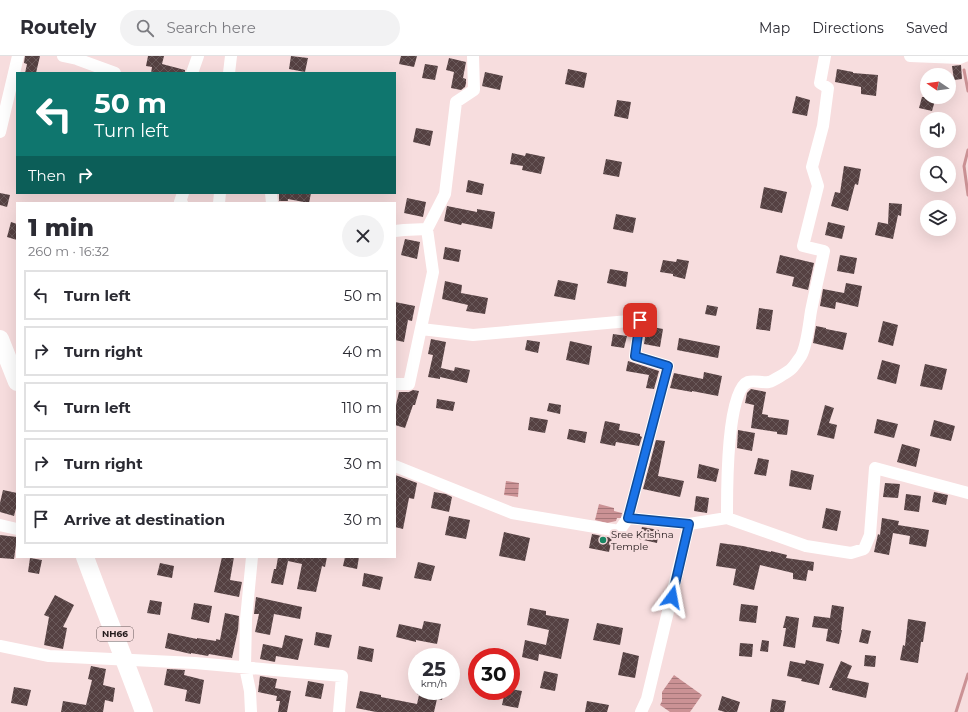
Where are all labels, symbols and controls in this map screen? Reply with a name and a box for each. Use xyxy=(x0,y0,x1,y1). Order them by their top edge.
search box xyxy=(120,10,400,46)
text: Routely xyxy=(20,16,96,39)
icon: search xyxy=(134,17,156,39)
text: Search here xyxy=(166,18,256,37)
text: Map xyxy=(759,19,790,37)
text: Directions xyxy=(812,19,884,37)
text: Saved xyxy=(906,19,948,37)
north arrow xyxy=(920,68,956,104)
map controls xyxy=(920,68,956,236)
text: 50 m xyxy=(94,86,167,120)
icon: left xyxy=(28,88,80,140)
button: sound xyxy=(920,112,956,148)
text: Turn left xyxy=(94,120,169,142)
button: search xyxy=(920,156,956,192)
icon: right xyxy=(74,164,96,186)
text: Then xyxy=(28,166,66,185)
button: layers xyxy=(920,200,956,236)
text: 1 min xyxy=(28,213,94,242)
button: close xyxy=(342,215,384,257)
text: 260 m · 16:32 xyxy=(28,243,109,259)
icon: left xyxy=(30,284,52,306)
text: Turn left xyxy=(64,286,131,305)
text: 50 m xyxy=(344,286,382,305)
pin xyxy=(623,303,657,337)
icon: arrive xyxy=(629,309,651,331)
icon: right xyxy=(30,340,52,362)
text: Turn right xyxy=(64,342,143,361)
text: 40 m xyxy=(342,342,382,361)
icon: left xyxy=(30,396,52,418)
text: Turn left xyxy=(64,398,131,417)
text: 110 m xyxy=(341,398,382,417)
icon: right xyxy=(30,452,52,474)
text: Turn right xyxy=(64,454,143,473)
text: 30 m xyxy=(344,454,382,473)
icon: arrive xyxy=(30,508,52,530)
text: Arrive at destination xyxy=(64,510,225,529)
text: 30 m xyxy=(344,510,382,529)
place label: Sree Krishna Temple xyxy=(611,528,674,553)
marker: Sree Krishna Temple xyxy=(598,535,608,545)
position arrow xyxy=(651,576,693,618)
road number: NH66 xyxy=(97,627,133,641)
speed limit sign: 30 xyxy=(468,648,520,700)
text: 25 xyxy=(422,657,446,681)
text: km/h xyxy=(421,677,447,690)

